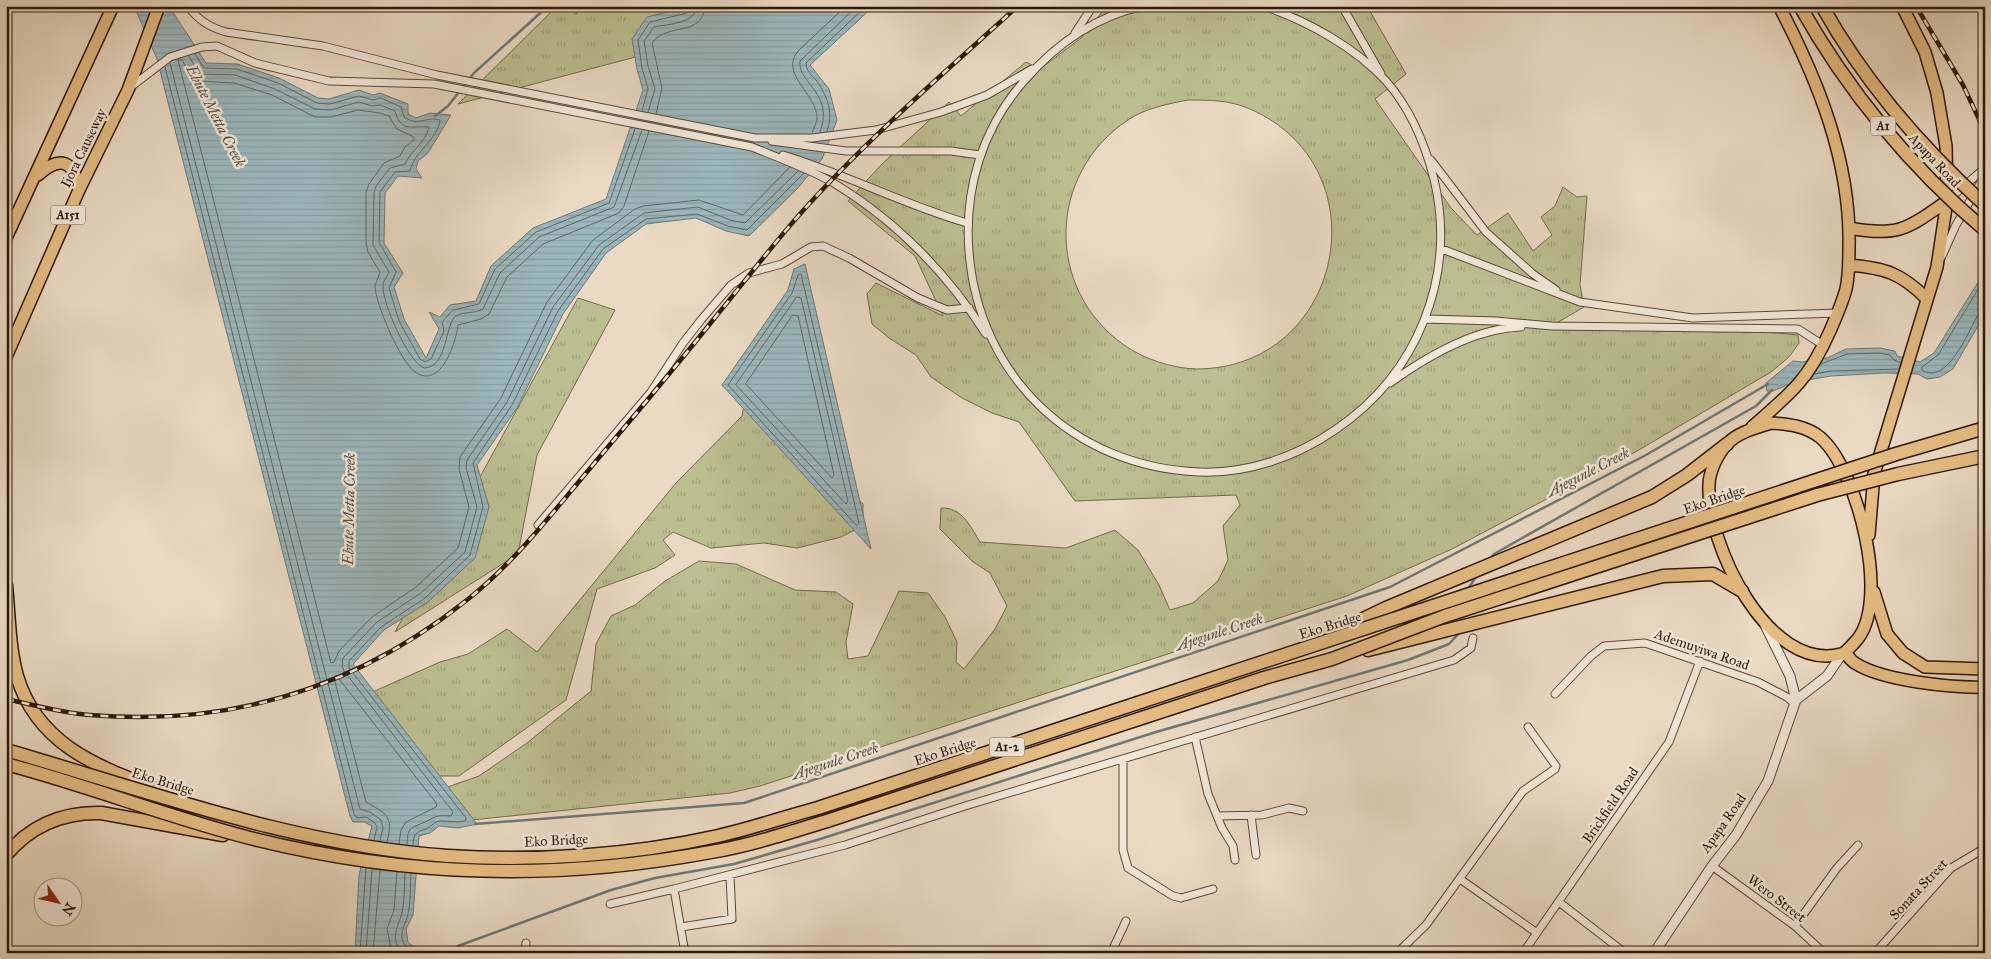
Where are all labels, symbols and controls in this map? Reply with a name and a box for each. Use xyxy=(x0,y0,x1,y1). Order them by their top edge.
water label: Ebute Metta Creek xyxy=(182,61,250,170)
street label: Ijora Causeway xyxy=(57,105,110,191)
road number: A1 xyxy=(1870,116,1896,136)
street label: Apapa Road xyxy=(1905,129,1964,191)
road number: A151 xyxy=(50,206,86,224)
water label: Ajegunle Creek xyxy=(1542,443,1633,501)
water label: Ebute Metta Creek xyxy=(339,452,359,566)
street label: Eko Bridge xyxy=(1681,481,1747,518)
street label: Eko Bridge xyxy=(1297,608,1363,643)
water label: Ajegunle Creek xyxy=(1171,609,1265,655)
street label: Ademuyiwa Road xyxy=(1651,625,1752,674)
street label: Eko Bridge xyxy=(912,733,978,769)
water label: Ajegunle Creek xyxy=(787,738,881,784)
road number: A1-2 xyxy=(990,738,1024,756)
street label: Eko Bridge xyxy=(130,764,196,799)
street label: Brickfield Road xyxy=(1579,764,1642,847)
street label: Apapa Road xyxy=(1696,791,1750,857)
street label: Eko Bridge xyxy=(524,830,589,851)
street label: Sonata Street xyxy=(1886,855,1951,923)
street label: Wero Street xyxy=(1744,871,1809,926)
north arrow xyxy=(32,876,82,926)
text: N xyxy=(58,899,79,919)

